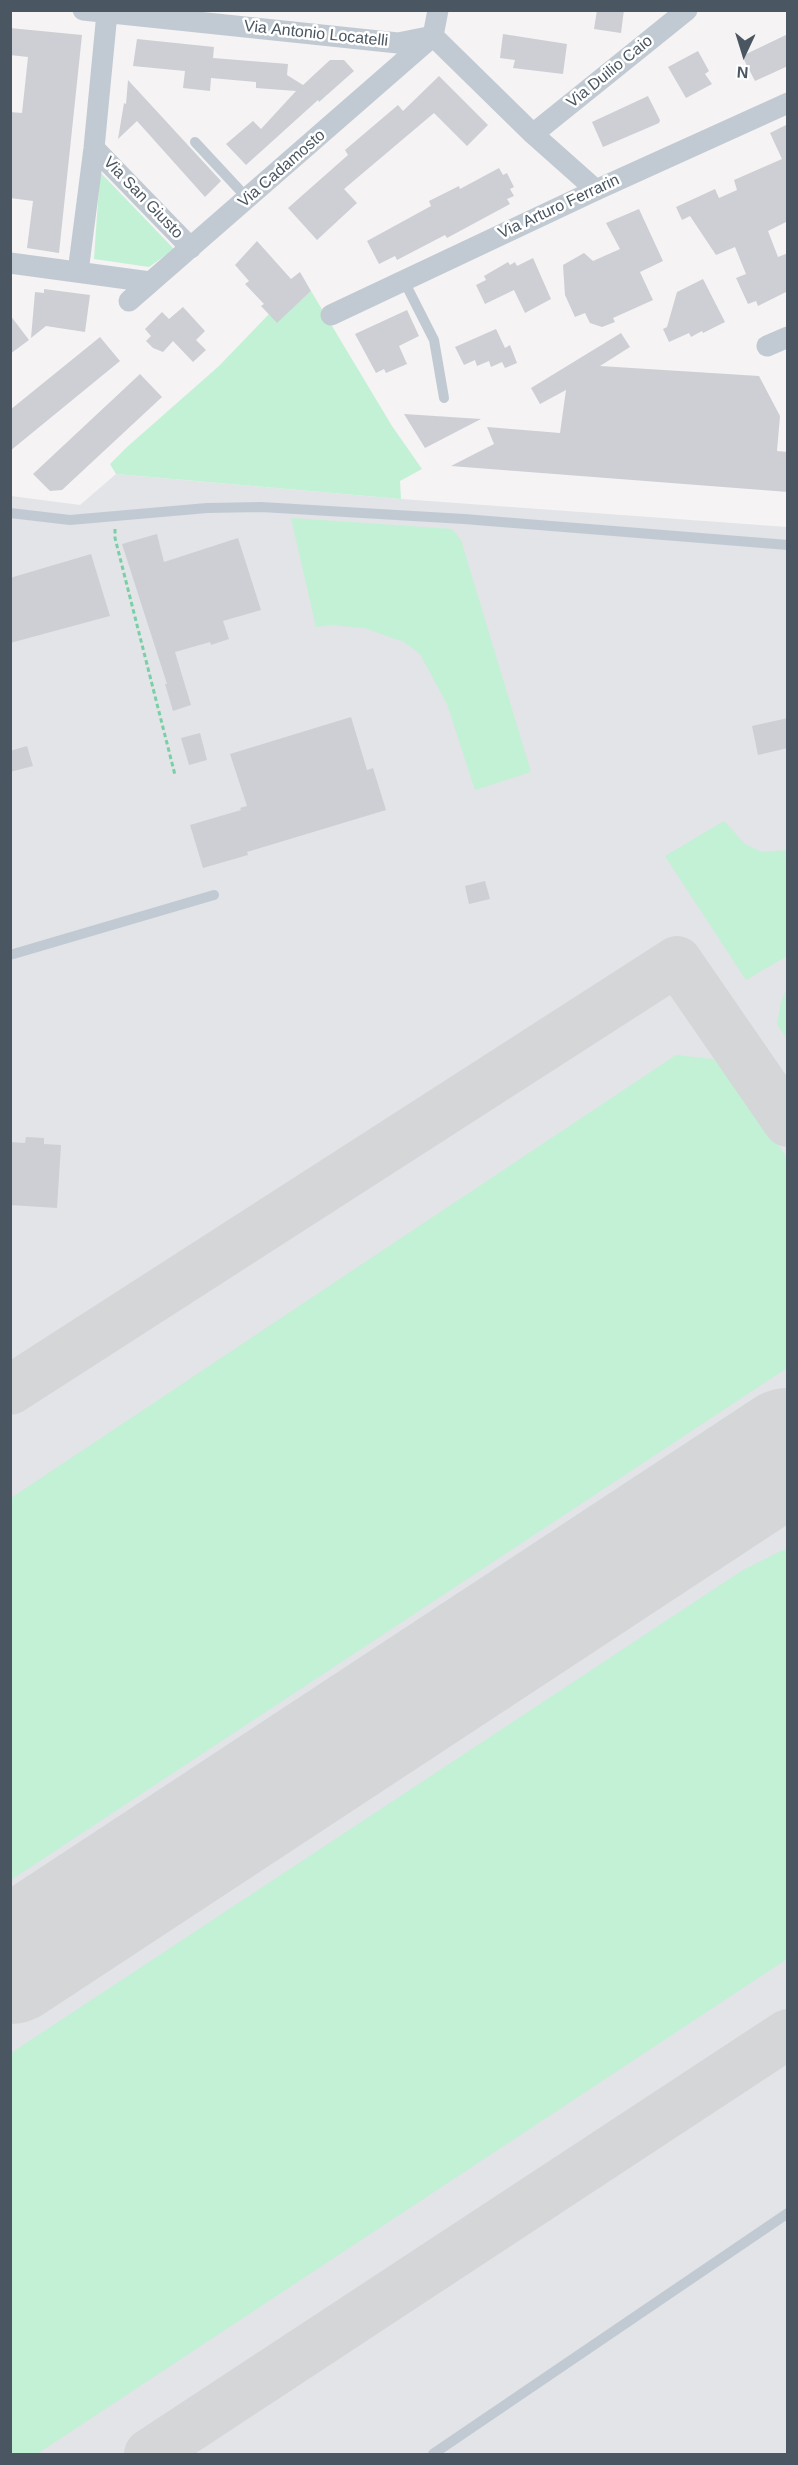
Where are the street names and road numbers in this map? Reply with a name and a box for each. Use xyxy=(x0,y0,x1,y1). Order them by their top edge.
street label: Via Antonio Locatelli xyxy=(243,17,389,51)
street label: Via Duilio Caio xyxy=(563,32,657,112)
street label: Via Cadamosto xyxy=(235,126,329,212)
street label: Via San Giusto xyxy=(99,153,187,243)
street label: Via Arturo Ferrarin xyxy=(495,171,623,243)

